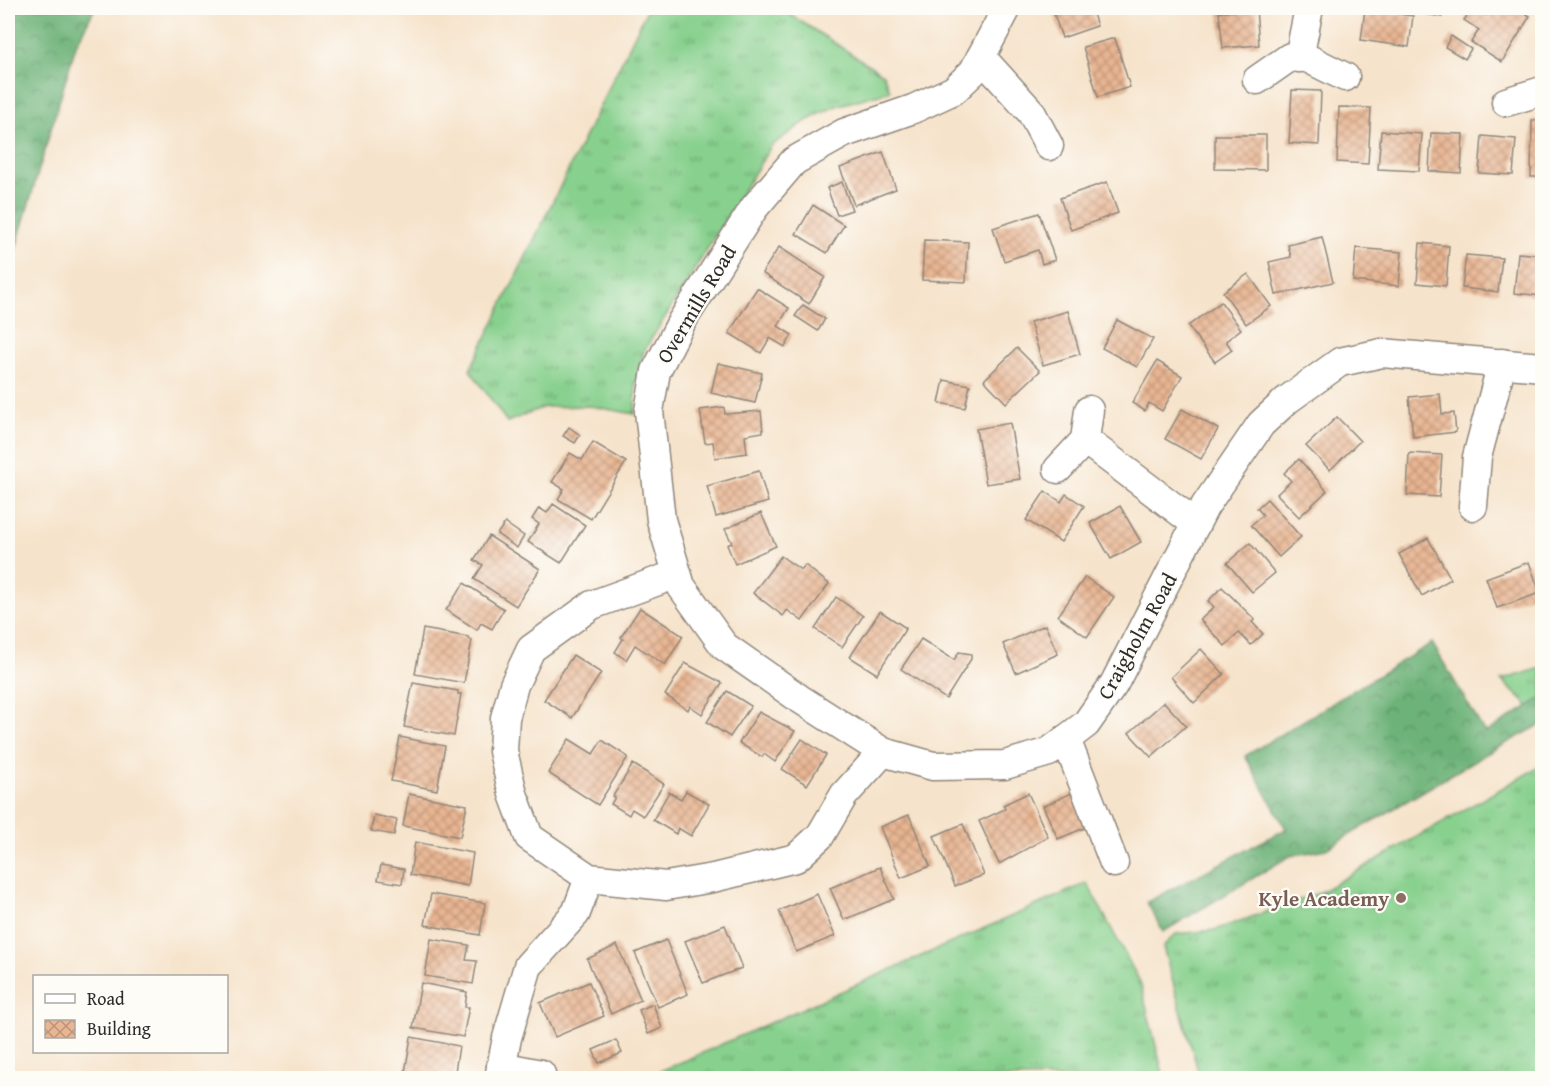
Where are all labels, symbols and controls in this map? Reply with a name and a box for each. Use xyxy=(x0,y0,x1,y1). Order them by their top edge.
street label: Overmills Road xyxy=(648,238,744,369)
street label: Craigholm Road xyxy=(1089,566,1185,705)
place label: Kyle Academy xyxy=(1259,883,1389,914)
marker: Kyle Academy xyxy=(1394,891,1408,905)
legend xyxy=(33,975,228,1053)
text: Road xyxy=(87,985,125,1012)
text: Building xyxy=(87,1015,151,1042)

